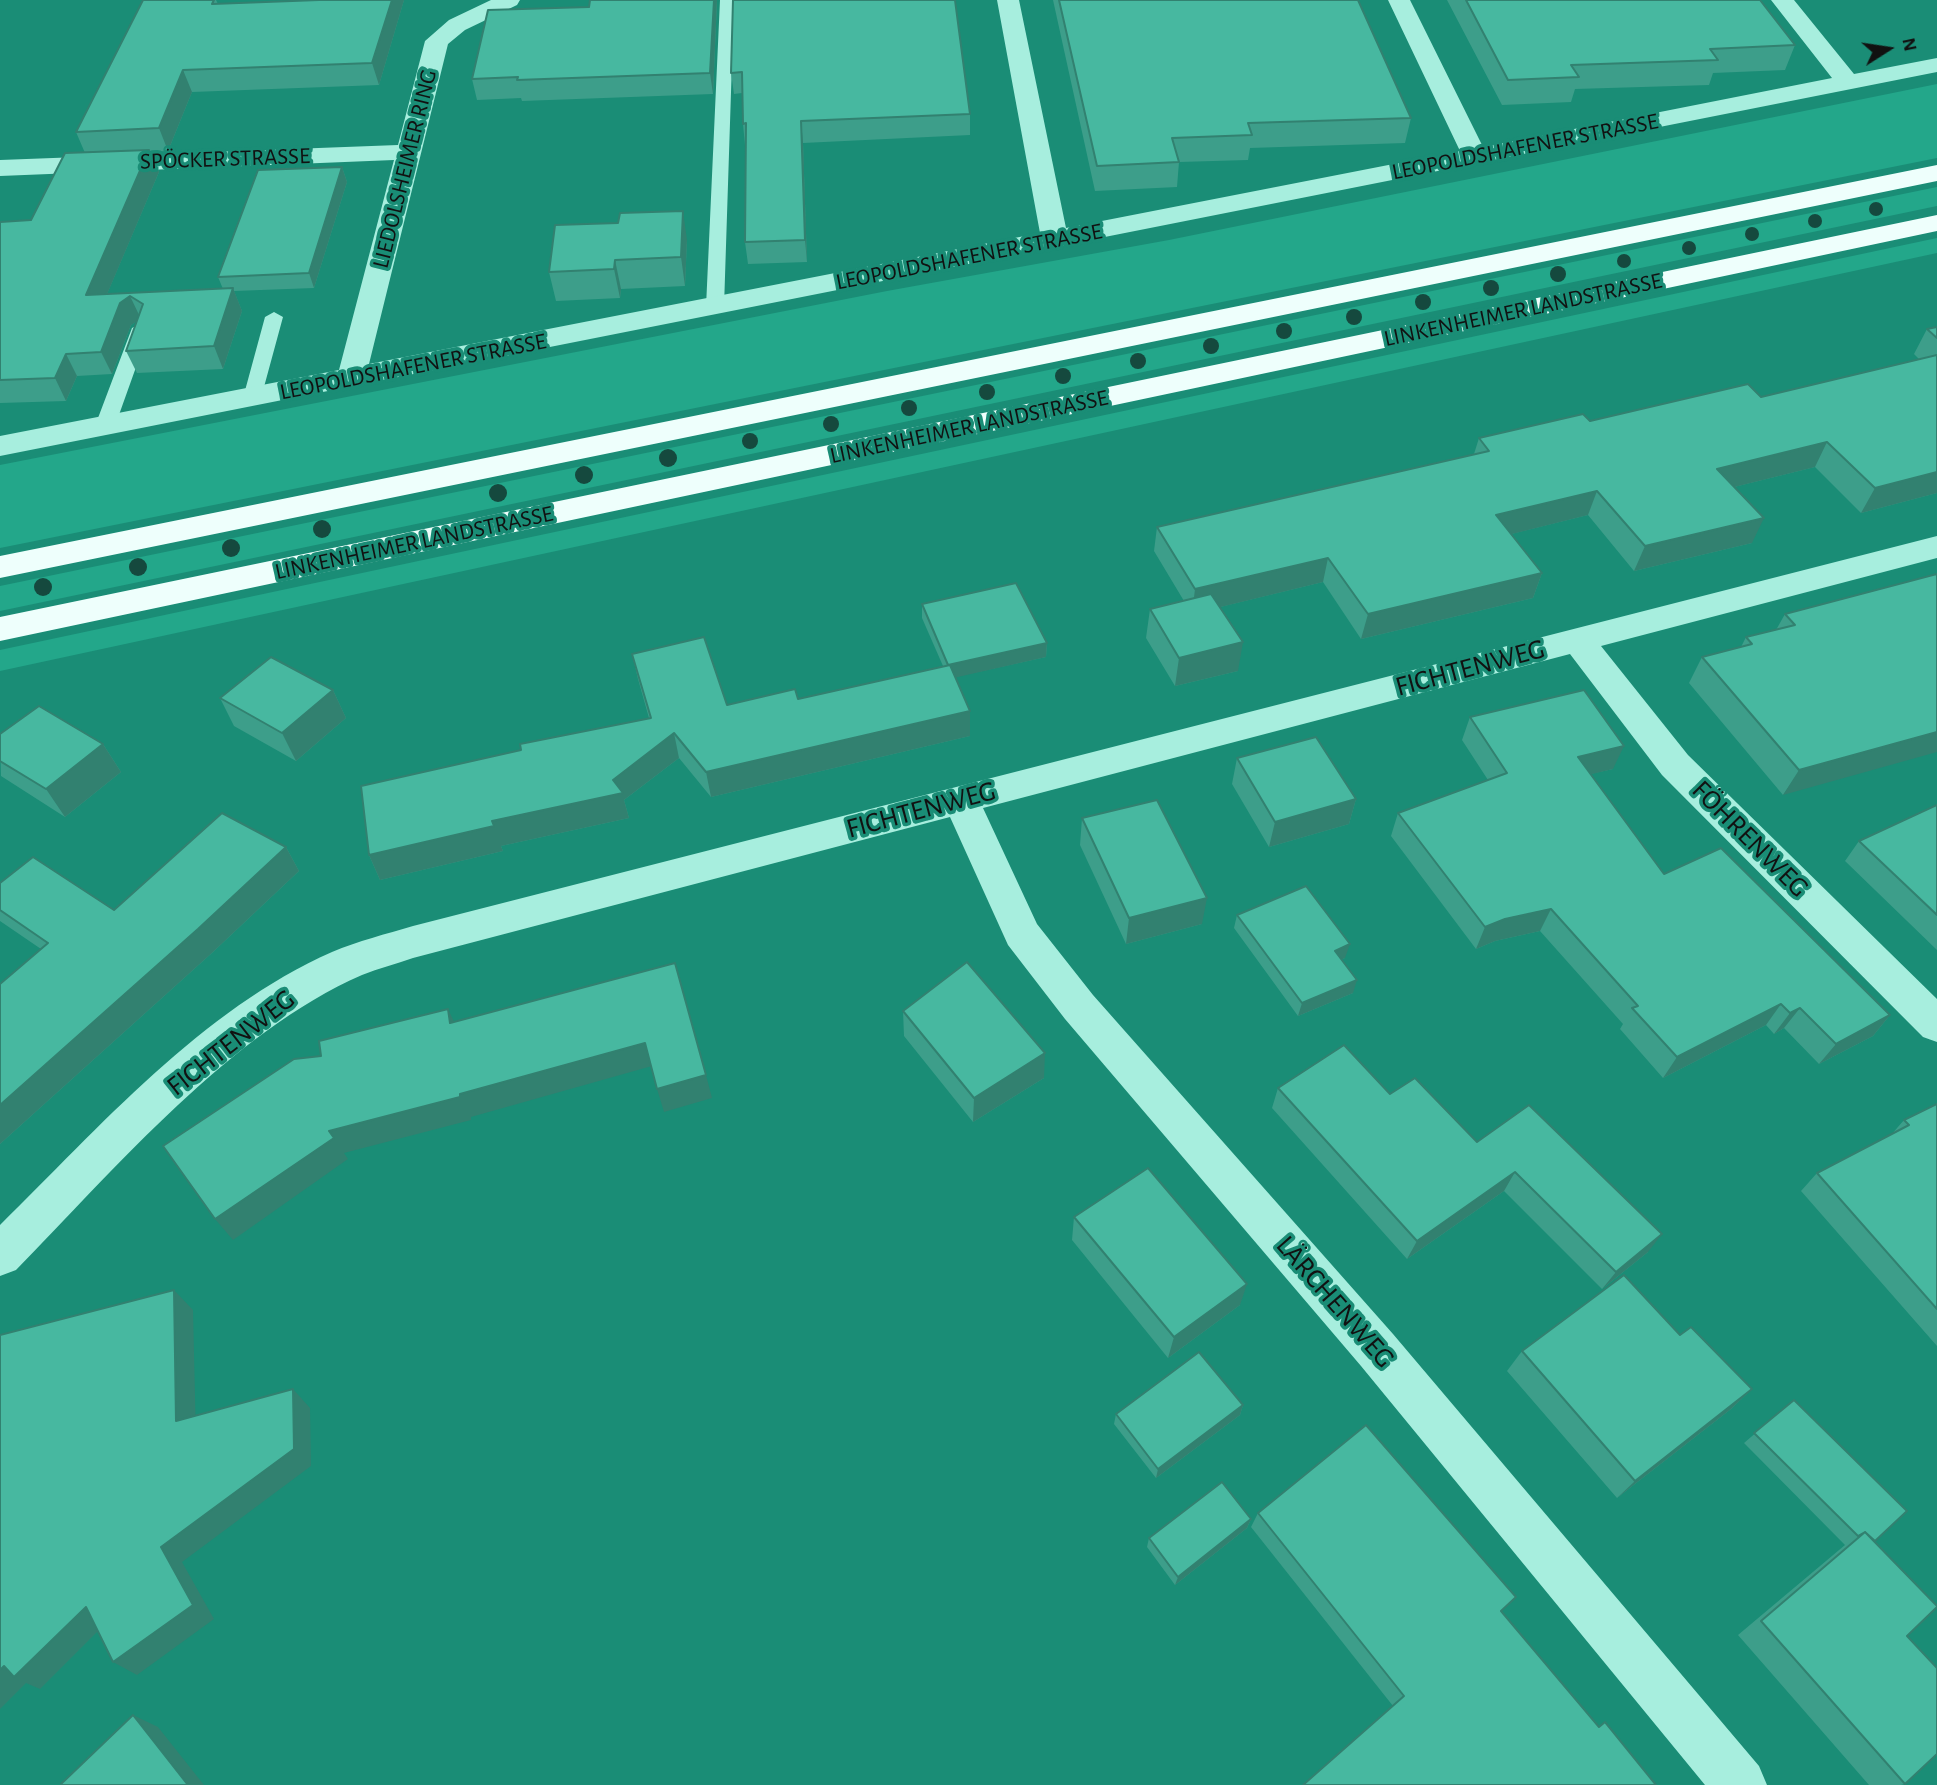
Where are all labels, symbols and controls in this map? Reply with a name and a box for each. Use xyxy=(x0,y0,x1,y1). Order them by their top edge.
north arrow xyxy=(1853,14,1923,84)
text: N xyxy=(1898,36,1920,53)
street label: LIEDOLSHEIMER RING xyxy=(367,67,443,271)
street label: LEOPOLDSHAFENER STRASSE xyxy=(1389,108,1661,186)
street label: SPÖCKER STRASSE xyxy=(139,142,311,176)
street label: LEOPOLDSHAFENER STRASSE xyxy=(833,218,1105,296)
street label: LINKENHEIMER LANDSTRASSE xyxy=(1381,267,1665,353)
street label: LEOPOLDSHAFENER STRASSE xyxy=(277,328,549,406)
street label: LINKENHEIMER LANDSTRASSE xyxy=(827,384,1111,470)
street label: LINKENHEIMER LANDSTRASSE xyxy=(272,500,556,586)
street label: FICHTENWEG xyxy=(1392,632,1548,704)
street label: FICHTENWEG xyxy=(843,774,999,846)
street label: FÖHRENWEG xyxy=(1685,774,1815,904)
street label: FICHTENWEG xyxy=(160,983,302,1103)
street label: LÄRCHENWEG xyxy=(1269,1229,1401,1375)

